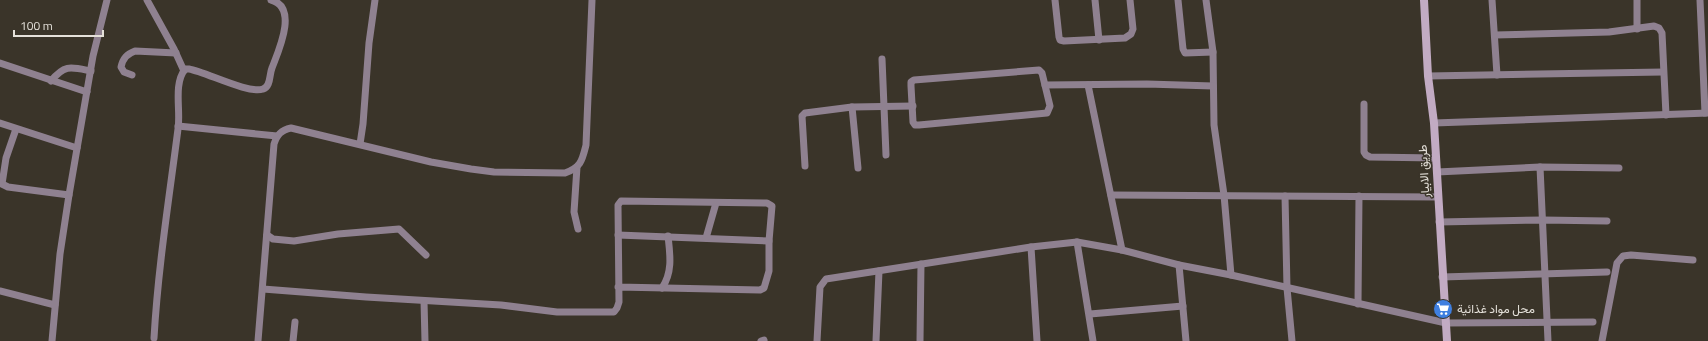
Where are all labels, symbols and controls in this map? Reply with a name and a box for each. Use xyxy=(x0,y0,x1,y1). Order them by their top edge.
scale bar xyxy=(14,12,103,38)
text: 100 m xyxy=(20,16,53,35)
street label: طريق الابيار xyxy=(1413,144,1434,199)
supermarket icon: محل مواد غذائية xyxy=(1432,298,1454,320)
place label: محل مواد غذائية xyxy=(1457,299,1535,318)

